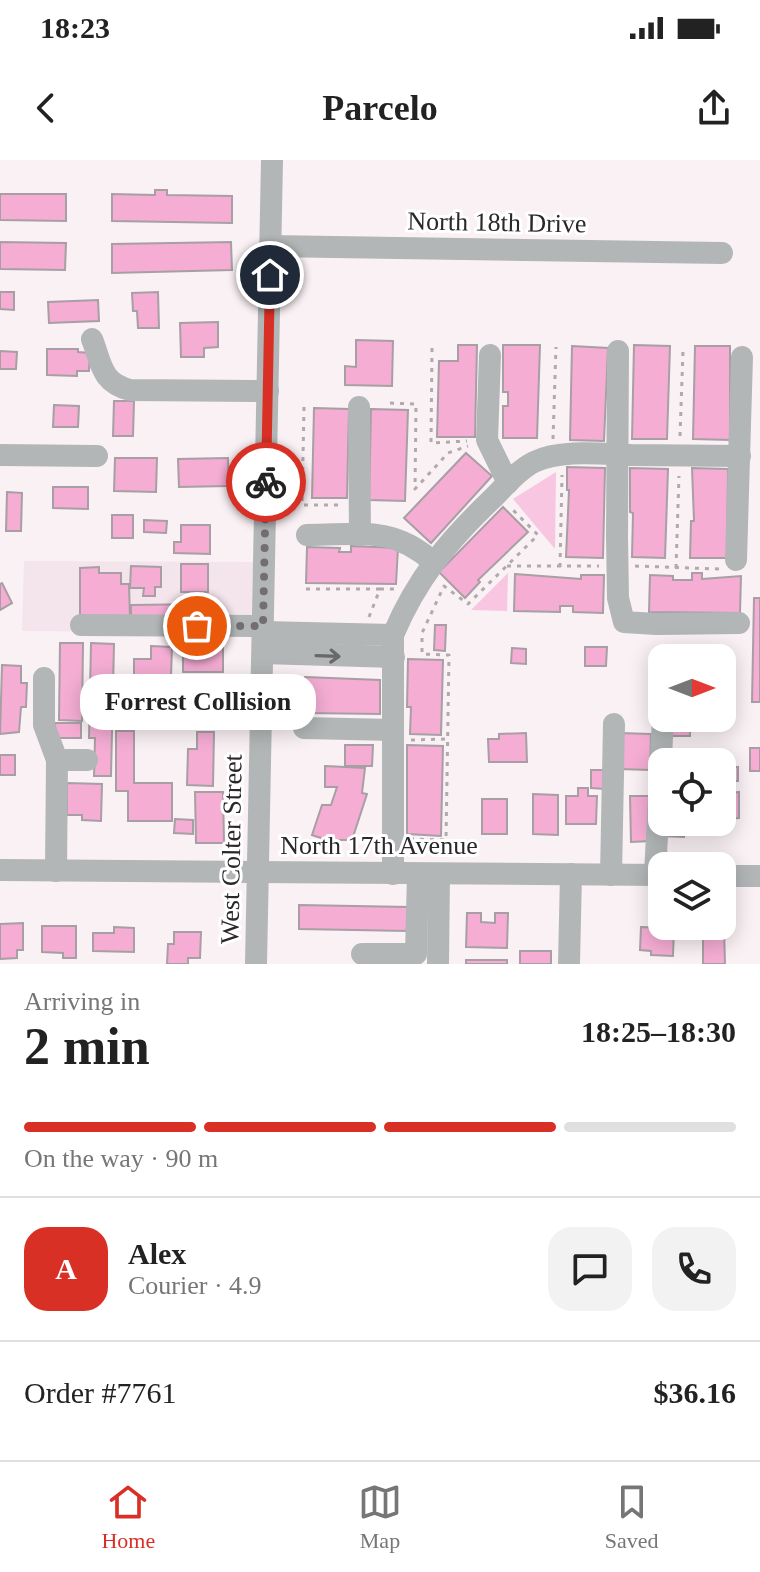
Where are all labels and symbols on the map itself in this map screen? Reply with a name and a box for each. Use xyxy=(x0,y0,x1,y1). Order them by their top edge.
street label: North 18th Drive xyxy=(407,206,587,239)
pin xyxy=(236,241,304,309)
courier xyxy=(226,442,306,522)
pin xyxy=(163,592,231,660)
north arrow xyxy=(648,644,736,732)
one-way arrow xyxy=(314,648,341,663)
callout: Forrest Collision xyxy=(79,674,315,730)
street label: West Colter Street xyxy=(215,753,248,944)
street label: North 17th Avenue xyxy=(280,831,478,860)

